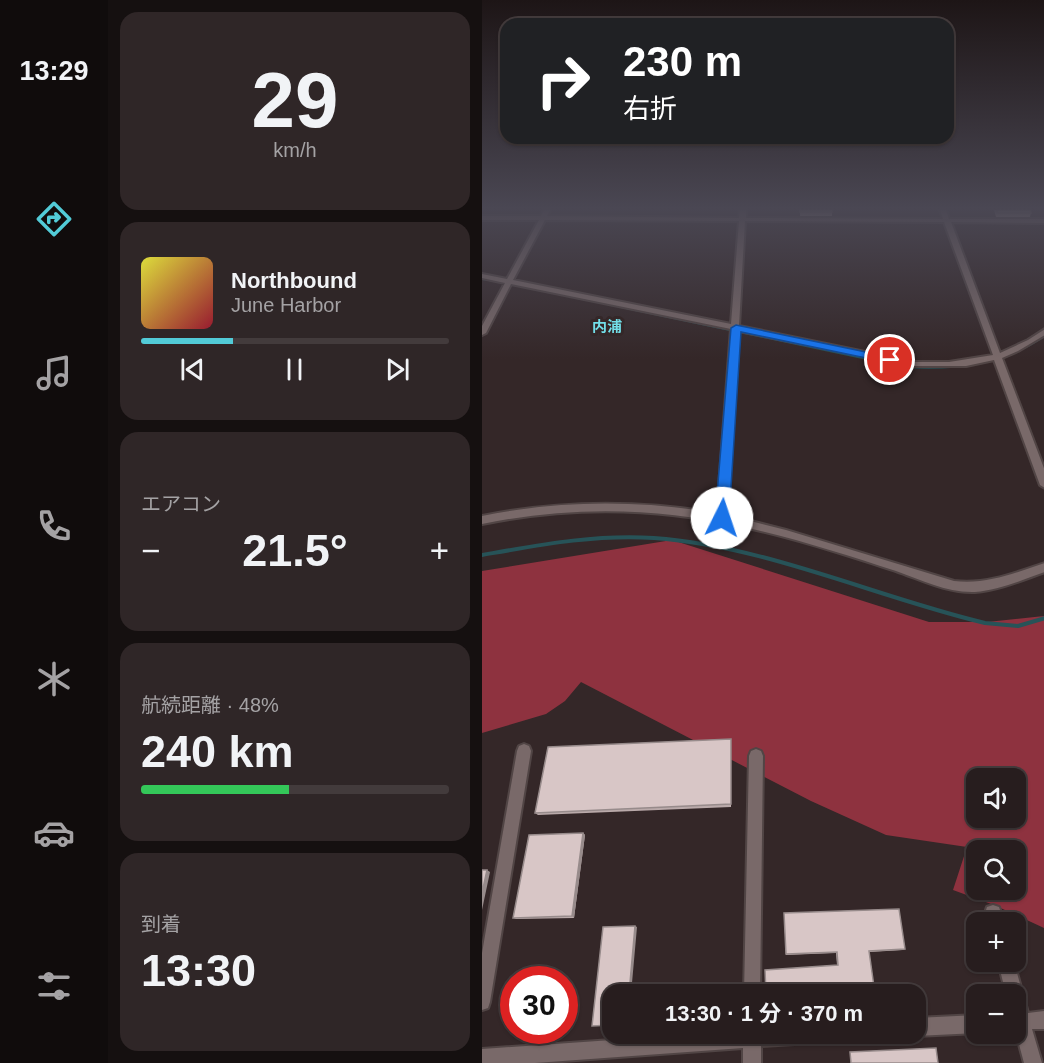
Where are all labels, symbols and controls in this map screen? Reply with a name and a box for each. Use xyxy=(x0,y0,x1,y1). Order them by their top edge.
text: 230 m xyxy=(623,38,742,85)
icon: right xyxy=(524,42,602,120)
text: 13:29 xyxy=(19,56,89,86)
text: 29 xyxy=(252,56,338,144)
text: 右折 xyxy=(623,94,677,124)
text: km/h xyxy=(273,139,317,161)
icon: directions xyxy=(33,198,75,240)
text: Northbound xyxy=(231,268,357,293)
text: June Harbor xyxy=(231,294,341,316)
district label: 内浦 xyxy=(592,318,622,335)
pin xyxy=(864,334,915,385)
icon: arrive xyxy=(873,343,906,376)
icon: music xyxy=(33,352,75,394)
icon: previous xyxy=(176,353,209,386)
icon: pause xyxy=(278,353,311,386)
icon: next xyxy=(381,353,414,386)
position arrow xyxy=(690,486,754,550)
text: エアコン xyxy=(141,493,221,515)
icon: phone xyxy=(33,505,75,547)
text: 21.5° xyxy=(242,525,348,576)
text: − xyxy=(141,532,160,569)
text: + xyxy=(430,532,449,569)
icon: climate xyxy=(33,658,75,700)
text: 航続距離 · 48% xyxy=(141,694,279,716)
text: 240 km xyxy=(141,726,294,777)
map controls xyxy=(966,768,1026,1044)
button: sound xyxy=(966,768,1026,828)
icon: car xyxy=(33,812,75,854)
button: search xyxy=(966,840,1026,900)
button: + xyxy=(966,912,1026,972)
text: 到着 xyxy=(141,913,181,935)
text: 13:30 xyxy=(141,945,256,996)
icon: filters xyxy=(33,965,75,1007)
speed limit sign: 30 xyxy=(500,966,578,1044)
button: − xyxy=(966,984,1026,1044)
text: 13:30 · 1 分 · 370 m xyxy=(665,1001,863,1026)

